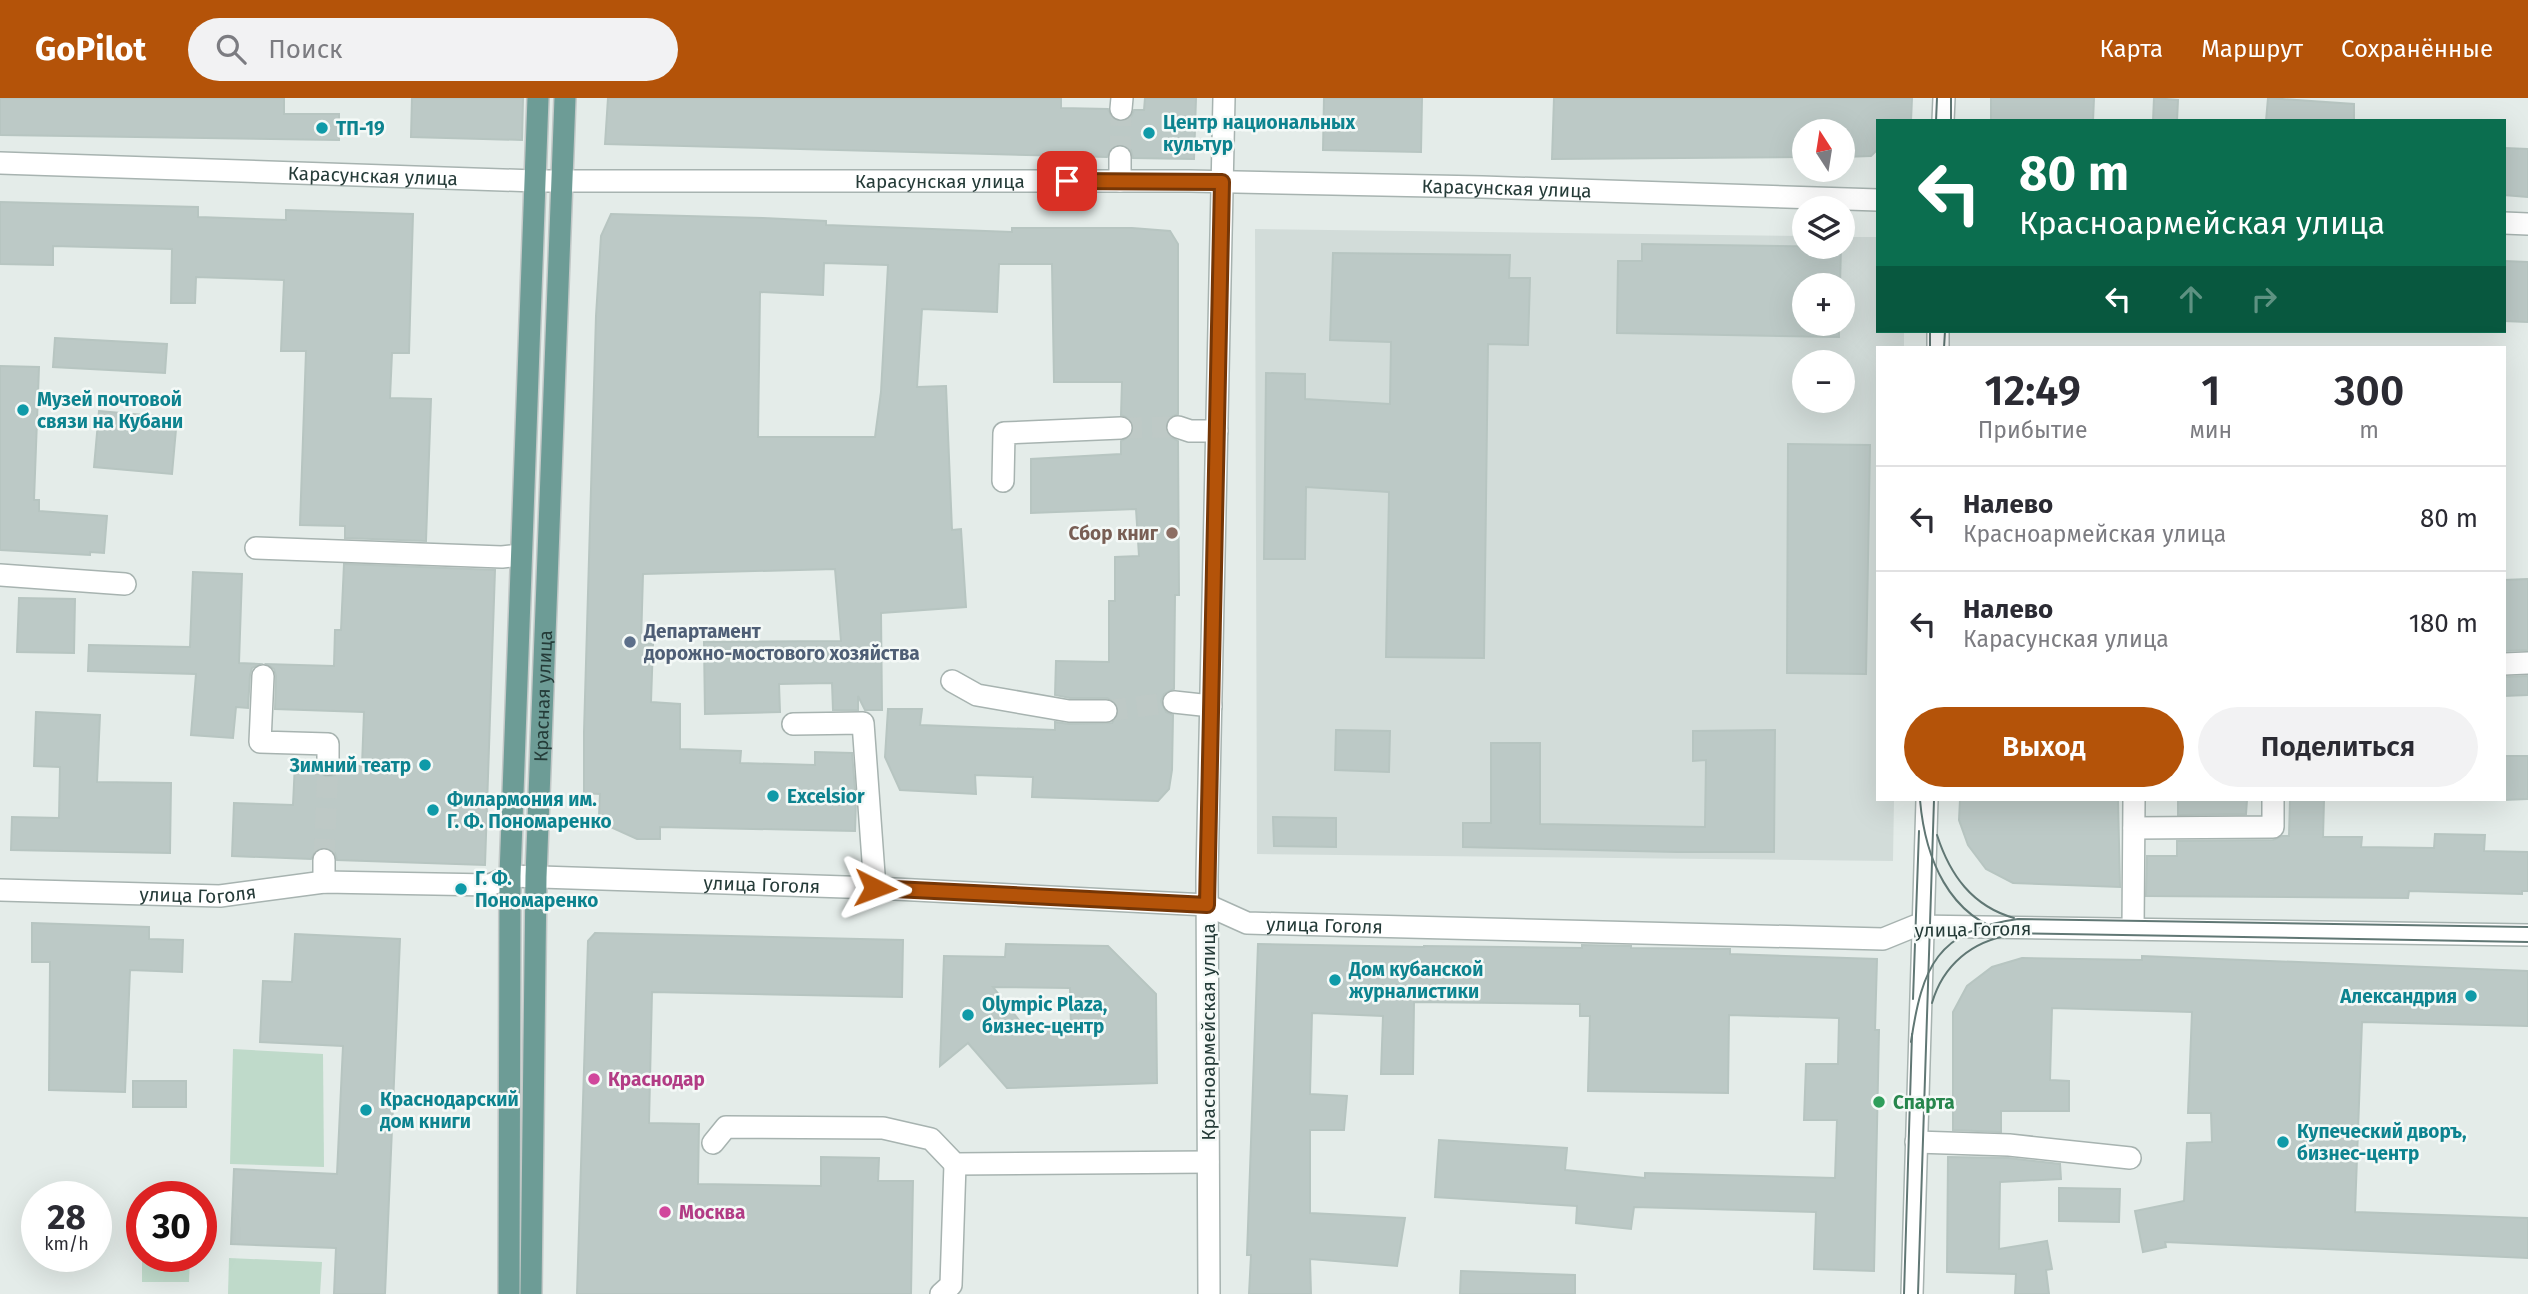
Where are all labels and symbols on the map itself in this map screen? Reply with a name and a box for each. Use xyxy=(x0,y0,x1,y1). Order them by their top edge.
place label: Центр национальных культур xyxy=(1163,111,1356,156)
place label: ТП-19 xyxy=(336,117,385,140)
north arrow xyxy=(1792,119,1855,182)
marker: ТП-19 xyxy=(314,120,330,136)
marker: Центр национальных культур xyxy=(1141,125,1157,141)
pin xyxy=(1037,151,1097,211)
street label: Карасунская улица xyxy=(287,162,458,190)
street label: Карасунская улица xyxy=(855,170,1025,193)
street label: Карасунская улица xyxy=(1421,175,1592,203)
place label: Музей почтовой связи на Кубани xyxy=(37,388,183,433)
marker: Музей почтовой связи на Кубани xyxy=(15,402,31,418)
place label: Сбор книг xyxy=(1069,522,1159,545)
marker: Сбор книг xyxy=(1164,525,1180,541)
place label: Департамент дорожно-мостового хозяйства xyxy=(643,620,920,665)
street label: Красная улица xyxy=(529,630,557,762)
marker: Департамент дорожно-мостового хозяйства xyxy=(622,634,638,650)
place label: Зимний театр xyxy=(288,754,411,777)
marker: Зимний театр xyxy=(417,757,433,773)
place label: Excelsior xyxy=(787,785,865,808)
place label: Филармония им. Г. Ф. Пономаренко xyxy=(447,788,612,833)
marker: Excelsior xyxy=(765,788,781,804)
marker: Филармония им. Г. Ф. Пономаренко xyxy=(425,802,441,818)
position arrow xyxy=(838,851,912,925)
place label: Г. Ф. Пономаренко xyxy=(475,867,598,912)
street label: улица Гоголя xyxy=(703,871,821,898)
street label: улица Гоголя xyxy=(139,880,258,908)
marker: Г. Ф. Пономаренко xyxy=(453,881,469,897)
street label: улица Гоголя xyxy=(1266,912,1383,938)
street label: улица Гоголя xyxy=(1914,917,2032,942)
street label: Красноармейская улица xyxy=(1197,923,1220,1141)
place label: Дом кубанской журналистики xyxy=(1348,958,1483,1003)
marker: Дом кубанской журналистики xyxy=(1327,972,1343,988)
place label: Александрия xyxy=(2339,985,2457,1008)
marker: Александрия xyxy=(2463,988,2479,1004)
place label: Olympic Plaza, бизнес-центр xyxy=(982,993,1107,1038)
marker: Olympic Plaza, бизнес-центр xyxy=(960,1007,976,1023)
place label: Краснодар xyxy=(608,1068,705,1091)
marker: Краснодар xyxy=(586,1071,602,1087)
place label: Краснодарский дом книги xyxy=(380,1088,519,1133)
place label: Спарта xyxy=(1893,1091,1955,1114)
marker: Спарта xyxy=(1871,1094,1887,1110)
marker: Краснодарский дом книги xyxy=(358,1102,374,1118)
place label: Купеческий дворъ, бизнес-центр xyxy=(2297,1120,2467,1165)
marker: Купеческий дворъ, бизнес-центр xyxy=(2275,1134,2291,1150)
speed limit sign: 30 xyxy=(126,1181,217,1272)
place label: Москва xyxy=(679,1201,745,1224)
marker: Москва xyxy=(657,1204,673,1220)

